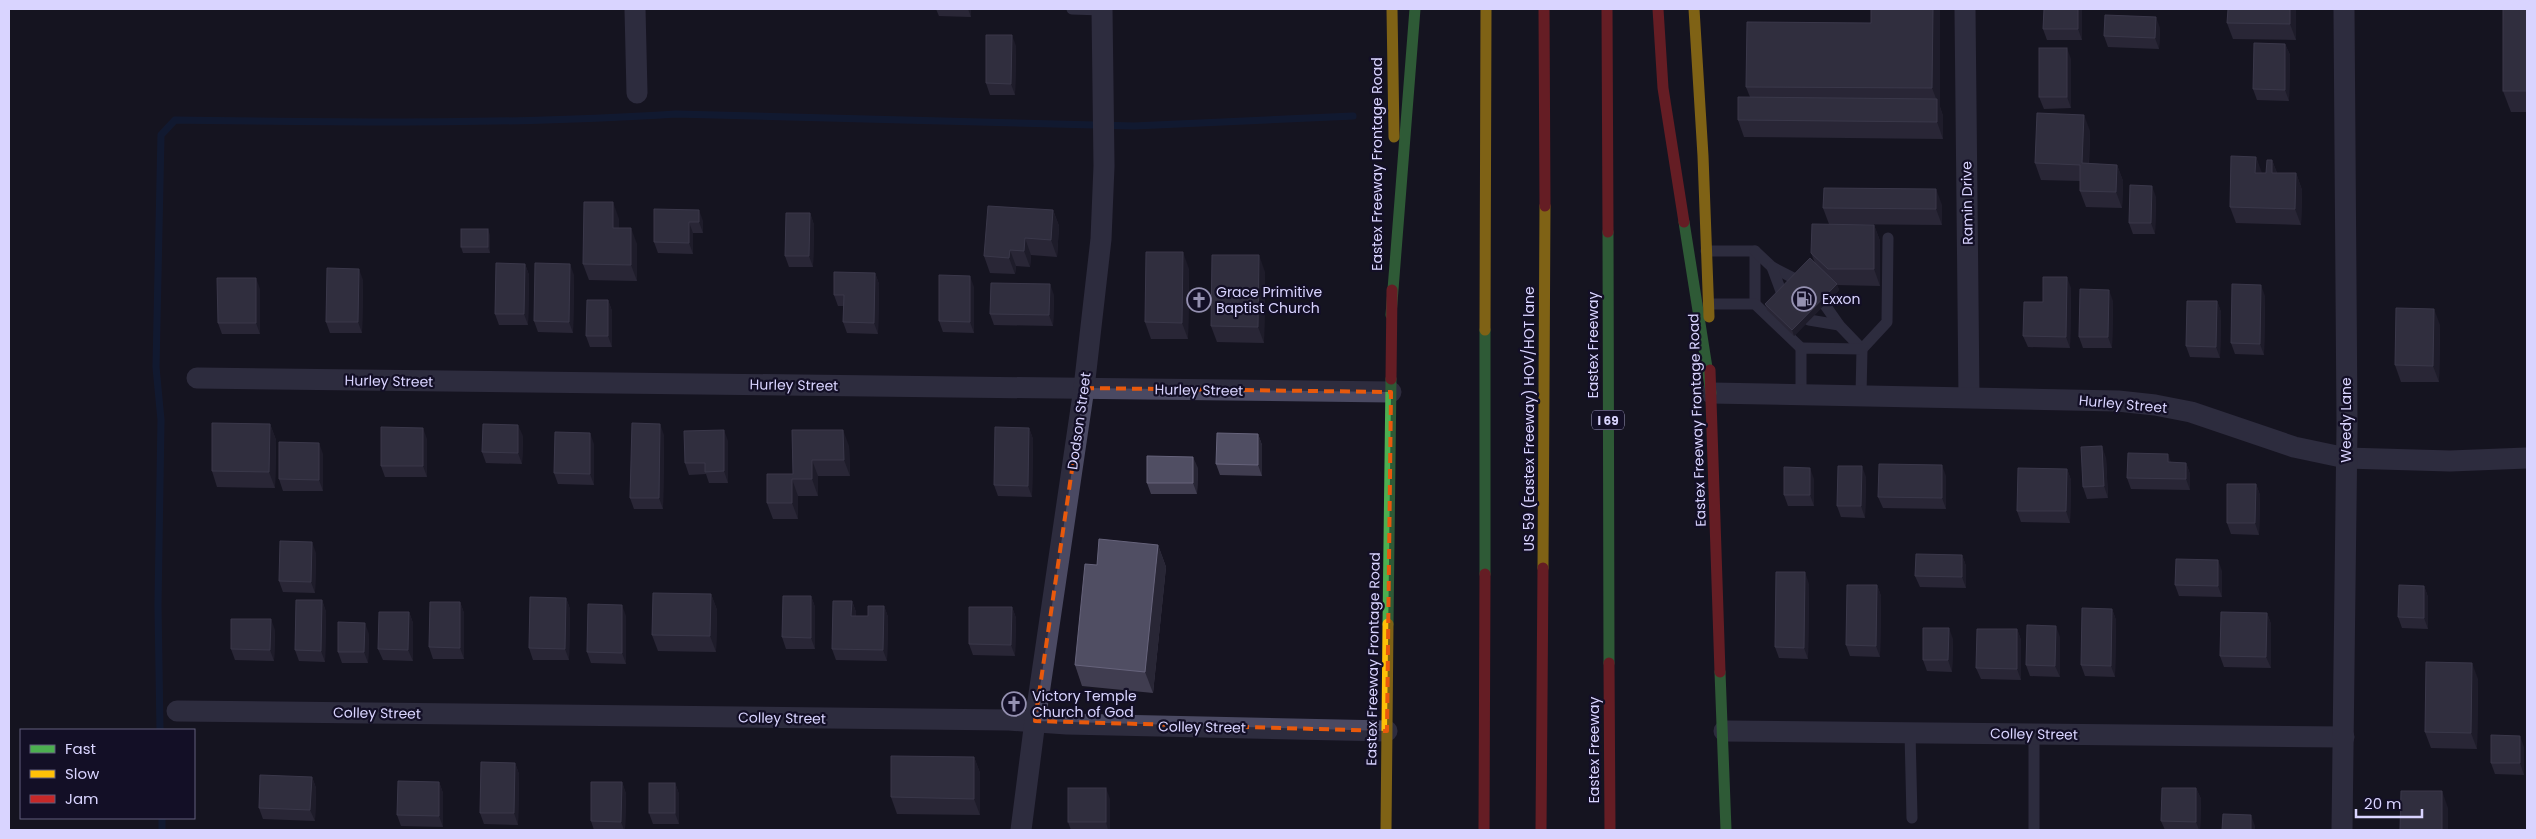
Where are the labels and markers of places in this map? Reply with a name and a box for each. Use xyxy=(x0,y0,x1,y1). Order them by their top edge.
place label: Grace Primitive Baptist Church xyxy=(1216,282,1323,318)
fuel station icon: Exxon xyxy=(1791,286,1817,312)
church icon: Grace Primitive Baptist Church xyxy=(1186,287,1212,313)
place label: Exxon xyxy=(1822,289,1861,309)
place label: Victory Temple Church of God xyxy=(1032,686,1137,722)
church icon: Victory Temple Church of God xyxy=(1001,691,1027,717)

